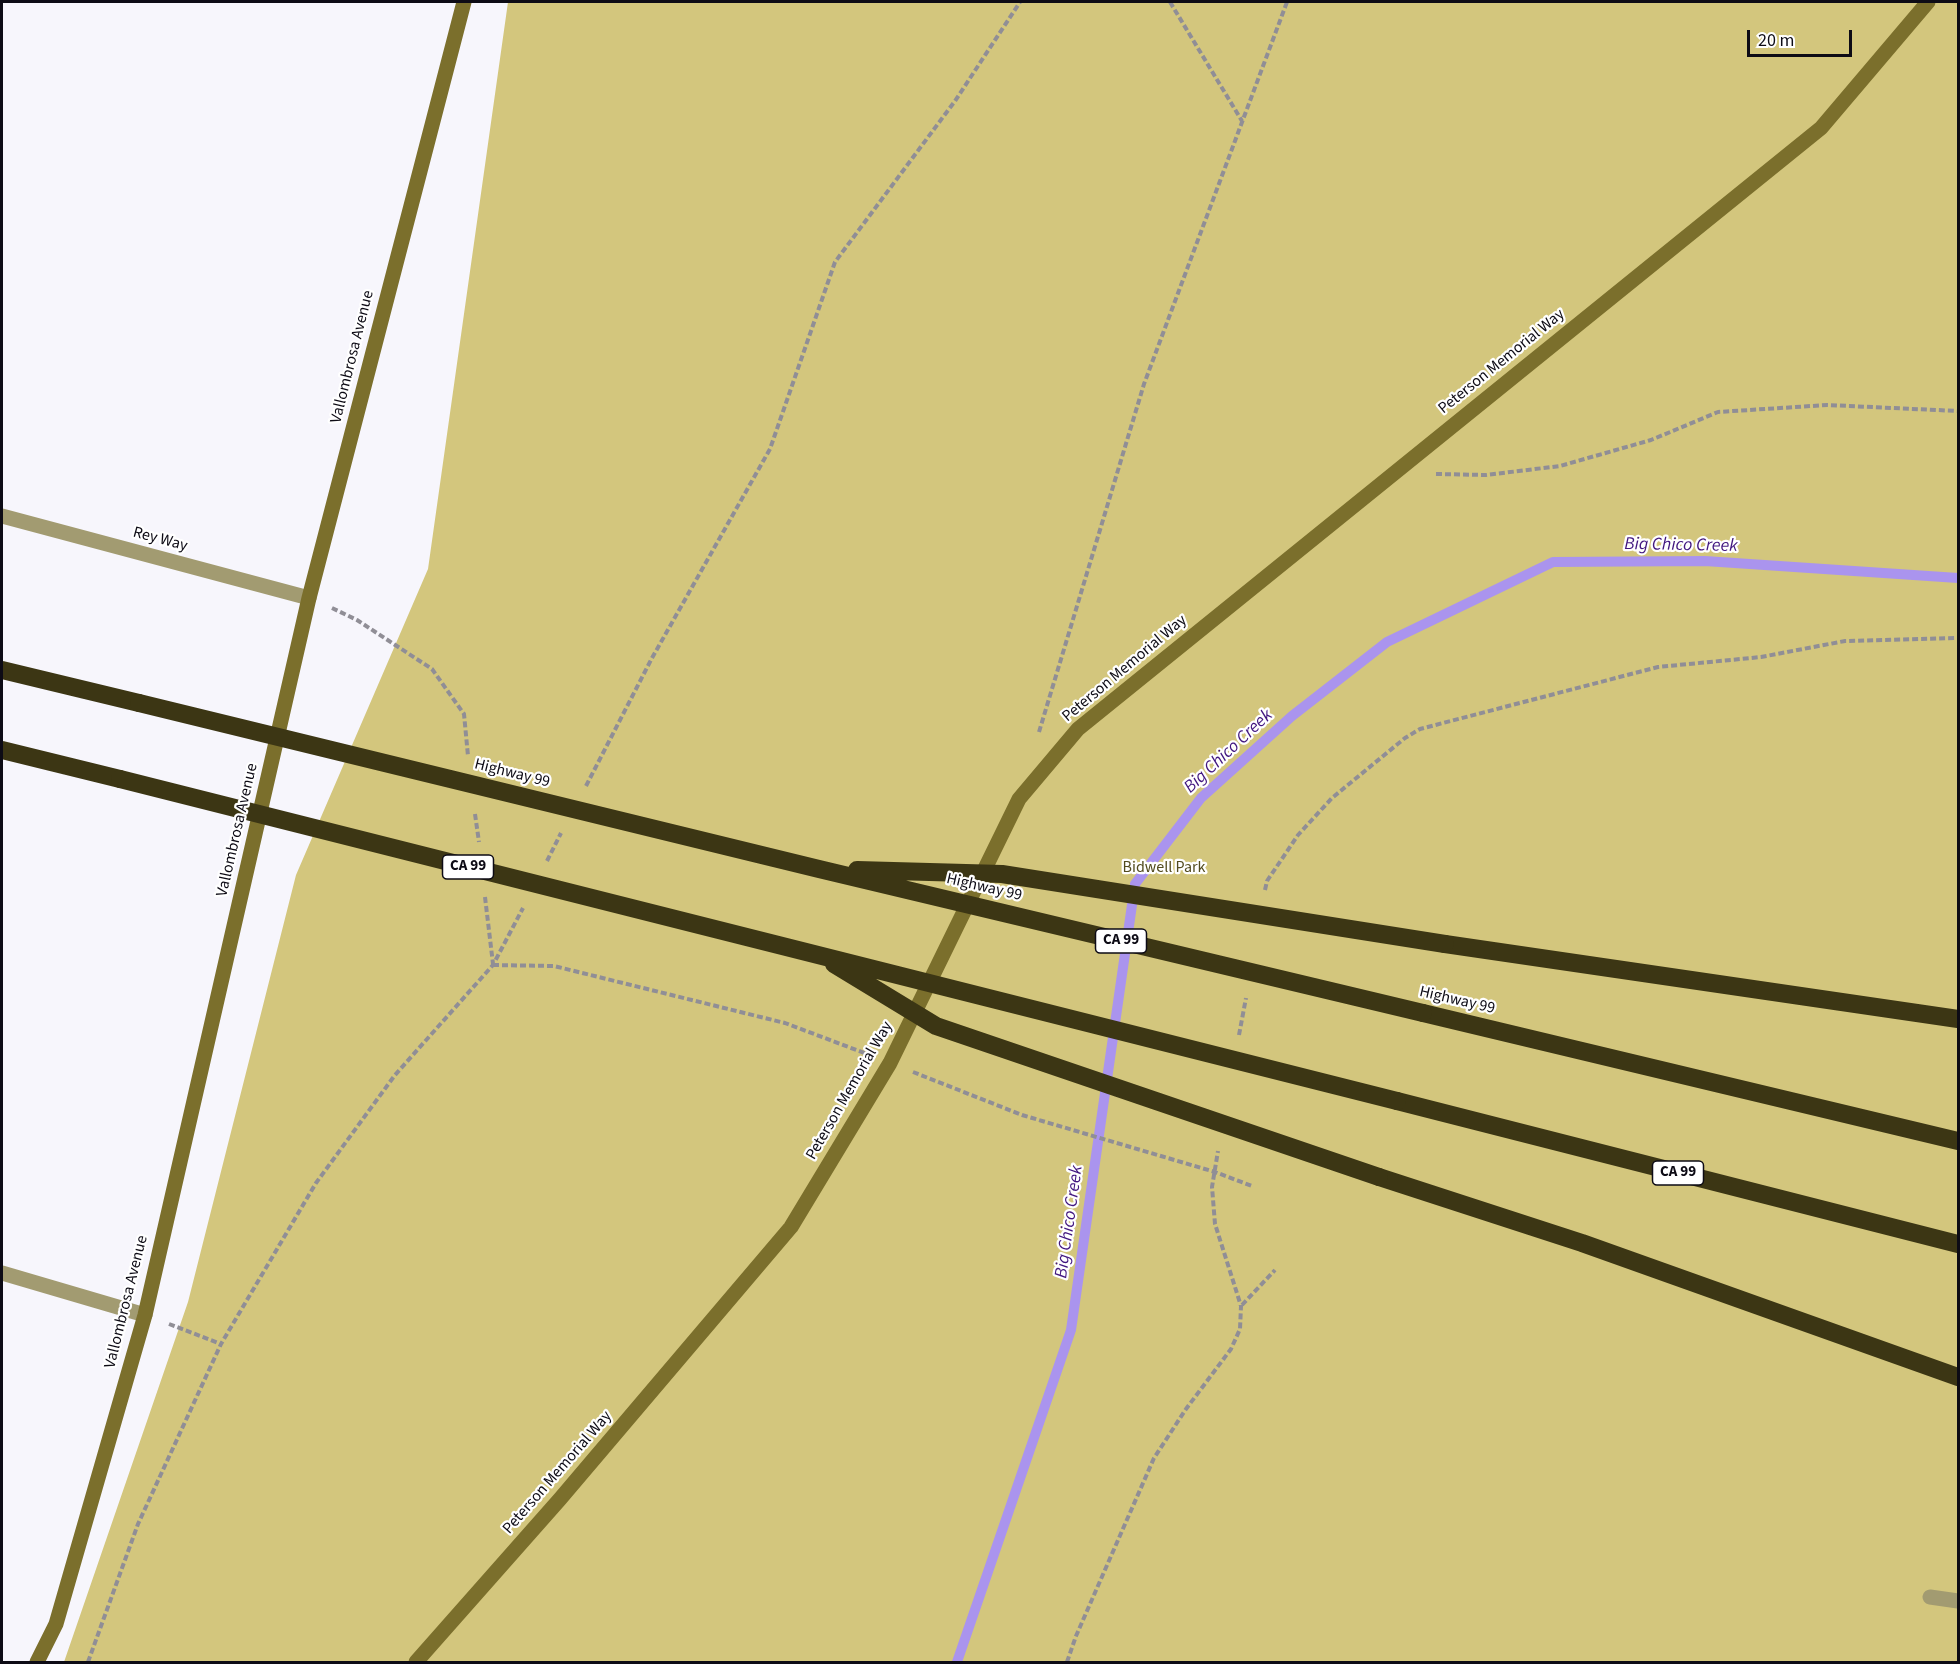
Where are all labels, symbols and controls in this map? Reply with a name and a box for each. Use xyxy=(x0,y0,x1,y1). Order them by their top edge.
scale bar xyxy=(1750,18,1855,56)
text: 20 m xyxy=(1758,28,1794,53)
street label: Vallombrosa Avenue xyxy=(327,289,379,425)
street label: Peterson Memorial Way xyxy=(1435,305,1569,419)
street label: Rey Way xyxy=(131,524,189,556)
water label: Big Chico Creek xyxy=(1624,534,1738,558)
street label: Peterson Memorial Way xyxy=(1059,611,1191,727)
water label: Big Chico Creek xyxy=(1180,705,1278,799)
street label: Highway 99 xyxy=(472,755,552,793)
street label: Vallombrosa Avenue xyxy=(213,761,263,899)
road number: CA 99 xyxy=(442,855,494,879)
park label: Bidwell Park xyxy=(1123,858,1205,878)
street label: Highway 99 xyxy=(944,870,1024,906)
road number: CA 99 xyxy=(1096,929,1146,953)
street label: Highway 99 xyxy=(1417,983,1497,1019)
street label: Peterson Memorial Way xyxy=(803,1018,897,1164)
road number: CA 99 xyxy=(1652,1161,1704,1185)
water label: Big Chico Creek xyxy=(1051,1164,1089,1280)
street label: Vallombrosa Avenue xyxy=(101,1234,153,1370)
street label: Peterson Memorial Way xyxy=(499,1408,617,1538)

